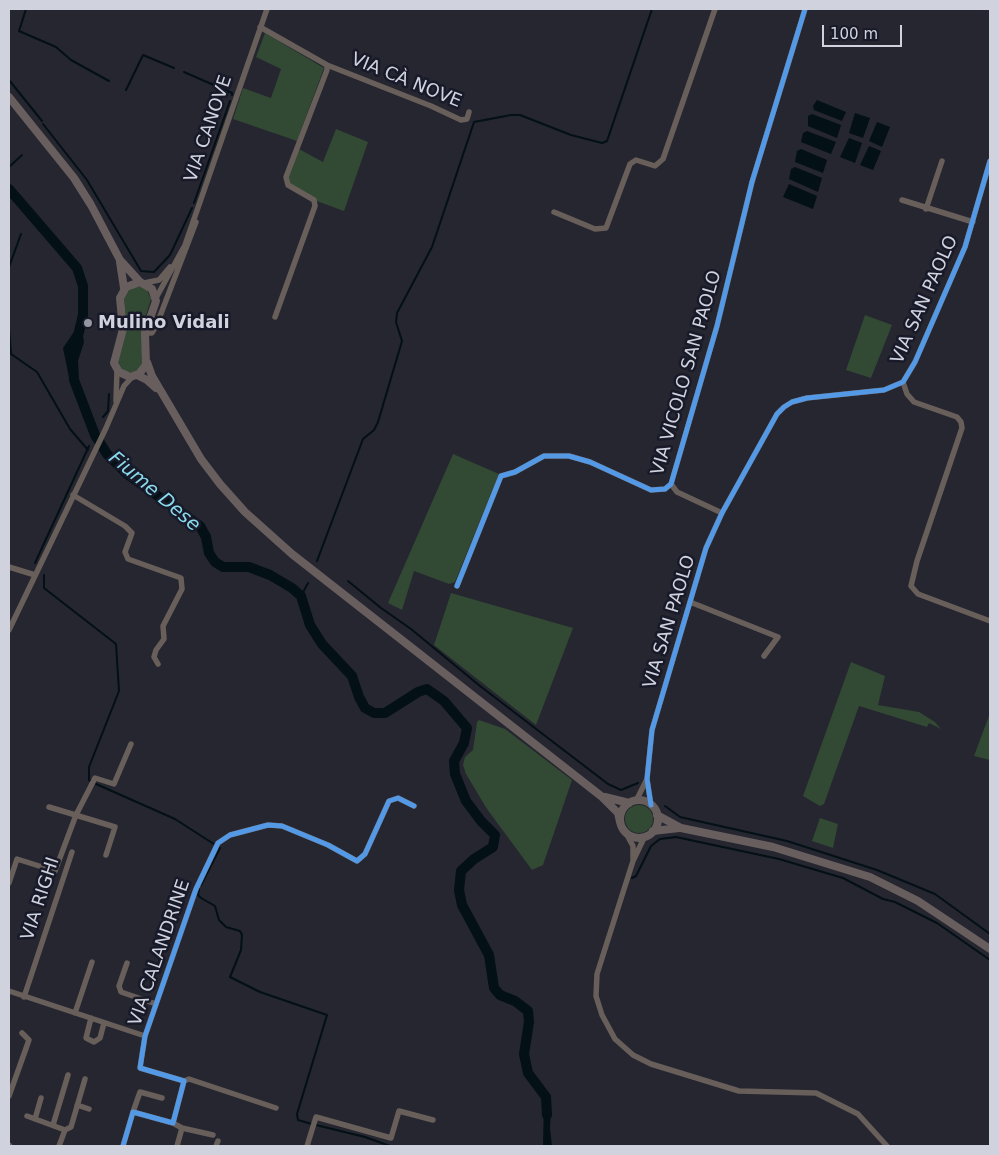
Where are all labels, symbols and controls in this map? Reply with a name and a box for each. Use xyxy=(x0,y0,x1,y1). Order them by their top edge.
scale bar xyxy=(824,15,904,47)
text: 100 m xyxy=(830,25,878,43)
street label: VIA CÀ NOVE xyxy=(348,49,464,113)
street label: VIA CANOVE xyxy=(181,73,237,185)
street label: VIA SAN PAOLO xyxy=(887,232,963,368)
street label: VIA VICOLO SAN PAOLO xyxy=(647,268,727,478)
place label: Mulino Vidali xyxy=(98,312,230,334)
marker: Mulino Vidali xyxy=(82,317,94,329)
water label: Fiume Dese xyxy=(104,447,204,537)
street label: VIA SAN PAOLO xyxy=(639,553,701,691)
street label: VIA RIGHI xyxy=(17,855,65,943)
street label: VIA CALANDRINE xyxy=(125,877,195,1029)

